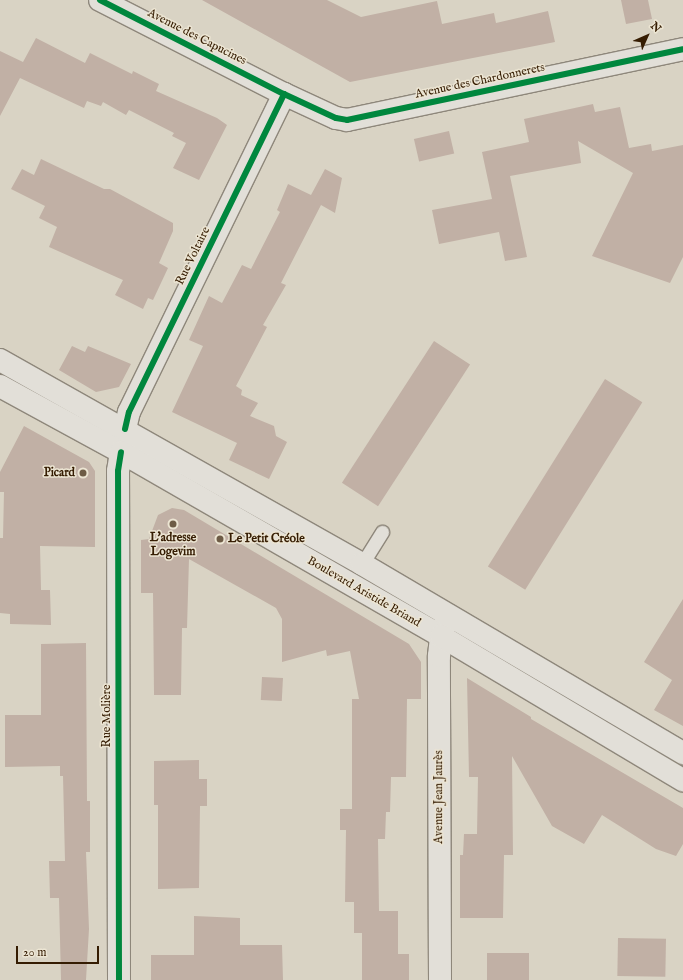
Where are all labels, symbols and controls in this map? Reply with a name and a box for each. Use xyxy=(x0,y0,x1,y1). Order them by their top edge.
street label: Avenue des Capucines xyxy=(145,6,249,68)
north arrow xyxy=(627,16,667,56)
text: N xyxy=(647,19,664,36)
street label: Avenue des Chardonnerets xyxy=(414,60,546,102)
street label: Rue Voltaire xyxy=(173,225,213,287)
place label: Picard xyxy=(44,466,75,480)
marker: Picard xyxy=(78,468,88,478)
marker: L'adresse Logevim xyxy=(168,519,178,529)
place label: L'adresse Logevim xyxy=(150,531,196,559)
place label: Le Petit Créole xyxy=(228,532,305,546)
marker: Le Petit Créole xyxy=(215,534,225,544)
street label: Boulevard Aristide Briand xyxy=(305,554,423,630)
street label: Rue Molière xyxy=(100,685,114,747)
street label: Avenue Jean Jaurès xyxy=(432,750,446,844)
scale bar xyxy=(18,938,101,964)
text: 20 m xyxy=(23,945,46,960)

